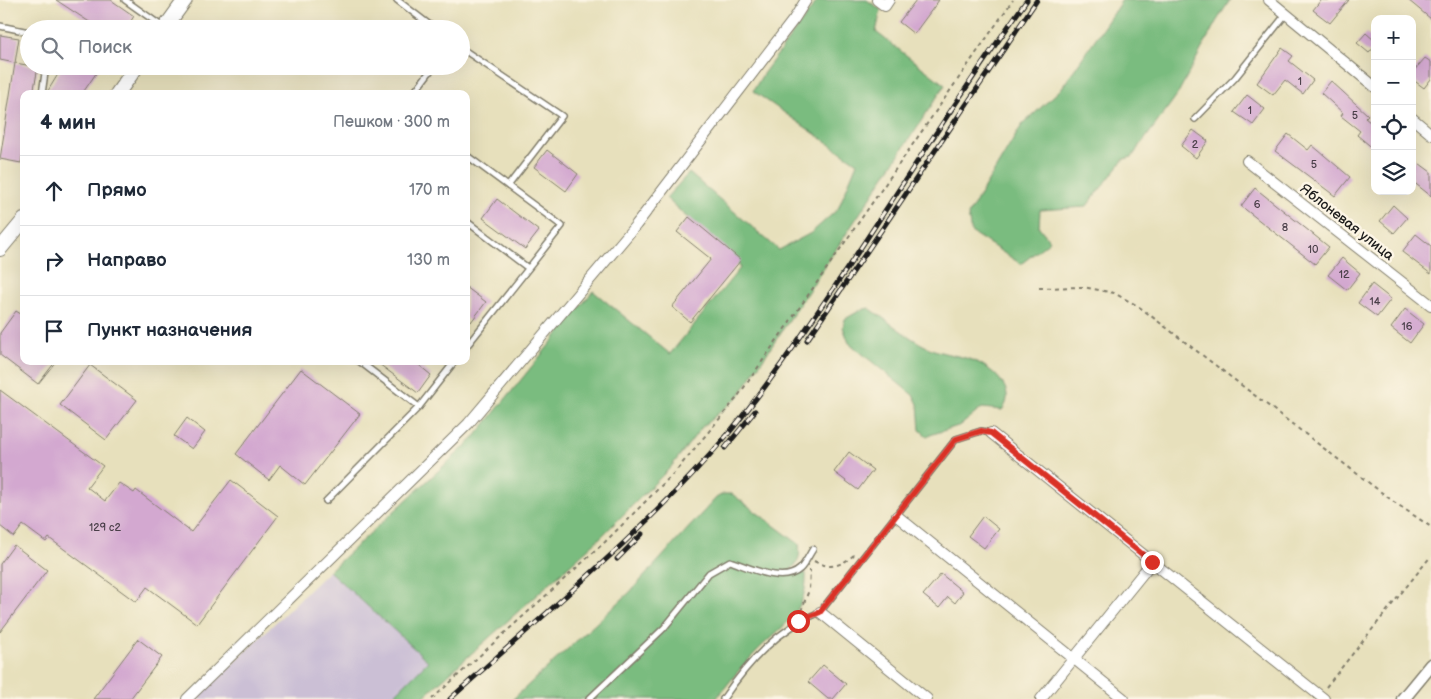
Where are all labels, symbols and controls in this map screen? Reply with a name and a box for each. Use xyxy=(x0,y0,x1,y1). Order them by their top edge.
map controls xyxy=(1371,15,1416,195)
button: + xyxy=(1371,15,1416,60)
search box xyxy=(20,20,470,75)
icon: search xyxy=(38,34,66,62)
text: Поиск xyxy=(78,36,132,59)
button: − xyxy=(1371,60,1416,105)
house number: 1 xyxy=(1298,75,1302,88)
house number: 1 xyxy=(1248,104,1252,117)
button: locate xyxy=(1371,105,1416,150)
house number: 5 xyxy=(1352,109,1358,122)
text: 4 мин xyxy=(40,110,96,135)
text: Пешком · 300 m xyxy=(333,113,450,132)
house number: 2 xyxy=(1192,138,1199,151)
button: layers xyxy=(1371,150,1416,195)
house number: 5 xyxy=(1311,158,1317,171)
icon: ahead xyxy=(40,177,68,205)
text: Прямо xyxy=(87,179,147,202)
street label: Яблоневая улица xyxy=(1297,180,1398,264)
text: 170 m xyxy=(409,181,450,200)
house number: 6 xyxy=(1254,198,1261,211)
house number: 8 xyxy=(1282,221,1288,234)
house number: 10 xyxy=(1308,243,1319,256)
icon: right xyxy=(40,247,68,275)
text: Направо xyxy=(87,249,167,272)
text: 130 m xyxy=(407,251,450,270)
house number: 12 xyxy=(1339,268,1350,281)
house number: 14 xyxy=(1370,295,1381,308)
icon: arrive xyxy=(40,317,68,345)
text: Пункт назначения xyxy=(87,319,252,342)
house number: 16 xyxy=(1402,320,1413,333)
house number: 129 с2 xyxy=(89,521,121,534)
route end xyxy=(1141,551,1164,574)
route start xyxy=(787,610,810,633)

